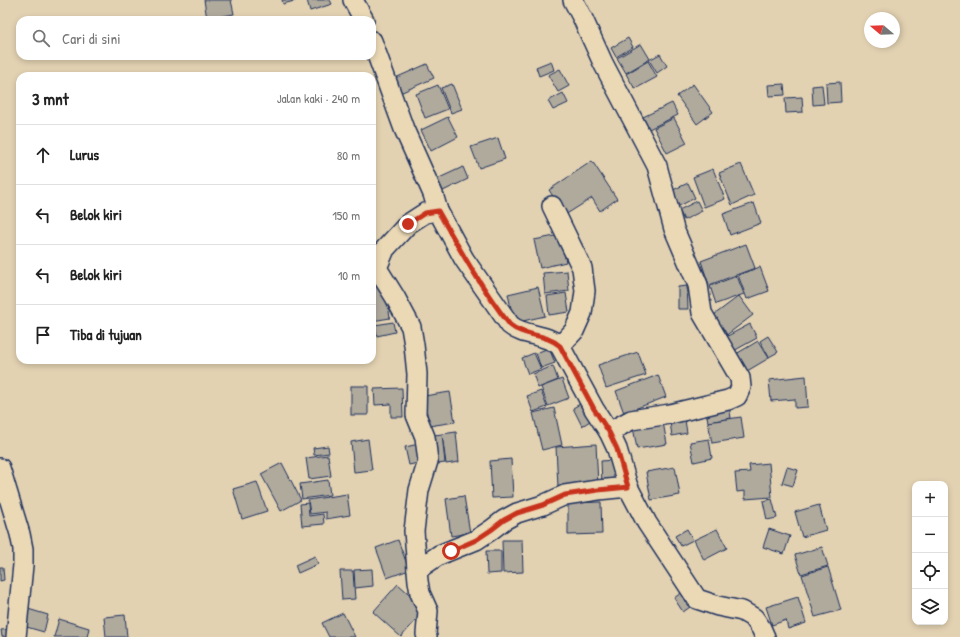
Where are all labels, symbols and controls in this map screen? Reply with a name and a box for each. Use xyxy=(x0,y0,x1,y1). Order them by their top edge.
north arrow xyxy=(864,12,900,48)
search box xyxy=(16,16,376,60)
icon: search xyxy=(30,27,52,49)
text: Cari di sini xyxy=(62,28,121,49)
text: 3 mnt xyxy=(32,87,69,110)
text: Jalan kaki · 240 m xyxy=(277,89,360,107)
icon: ahead xyxy=(32,144,54,166)
text: Lurus xyxy=(70,144,99,165)
text: 80 m xyxy=(337,146,360,164)
icon: left xyxy=(32,204,54,226)
text: Belok kiri xyxy=(70,204,122,225)
text: 150 m xyxy=(332,206,360,224)
route end xyxy=(399,215,417,233)
icon: left xyxy=(32,264,54,286)
text: Belok kiri xyxy=(70,264,122,285)
text: 10 m xyxy=(338,266,360,284)
icon: arrive xyxy=(32,324,54,346)
text: Tiba di tujuan xyxy=(70,324,142,345)
map controls xyxy=(912,481,948,625)
button: + xyxy=(912,481,948,517)
button: − xyxy=(912,517,948,553)
route start xyxy=(442,542,460,560)
button: locate xyxy=(912,553,948,589)
button: layers xyxy=(912,589,948,625)

